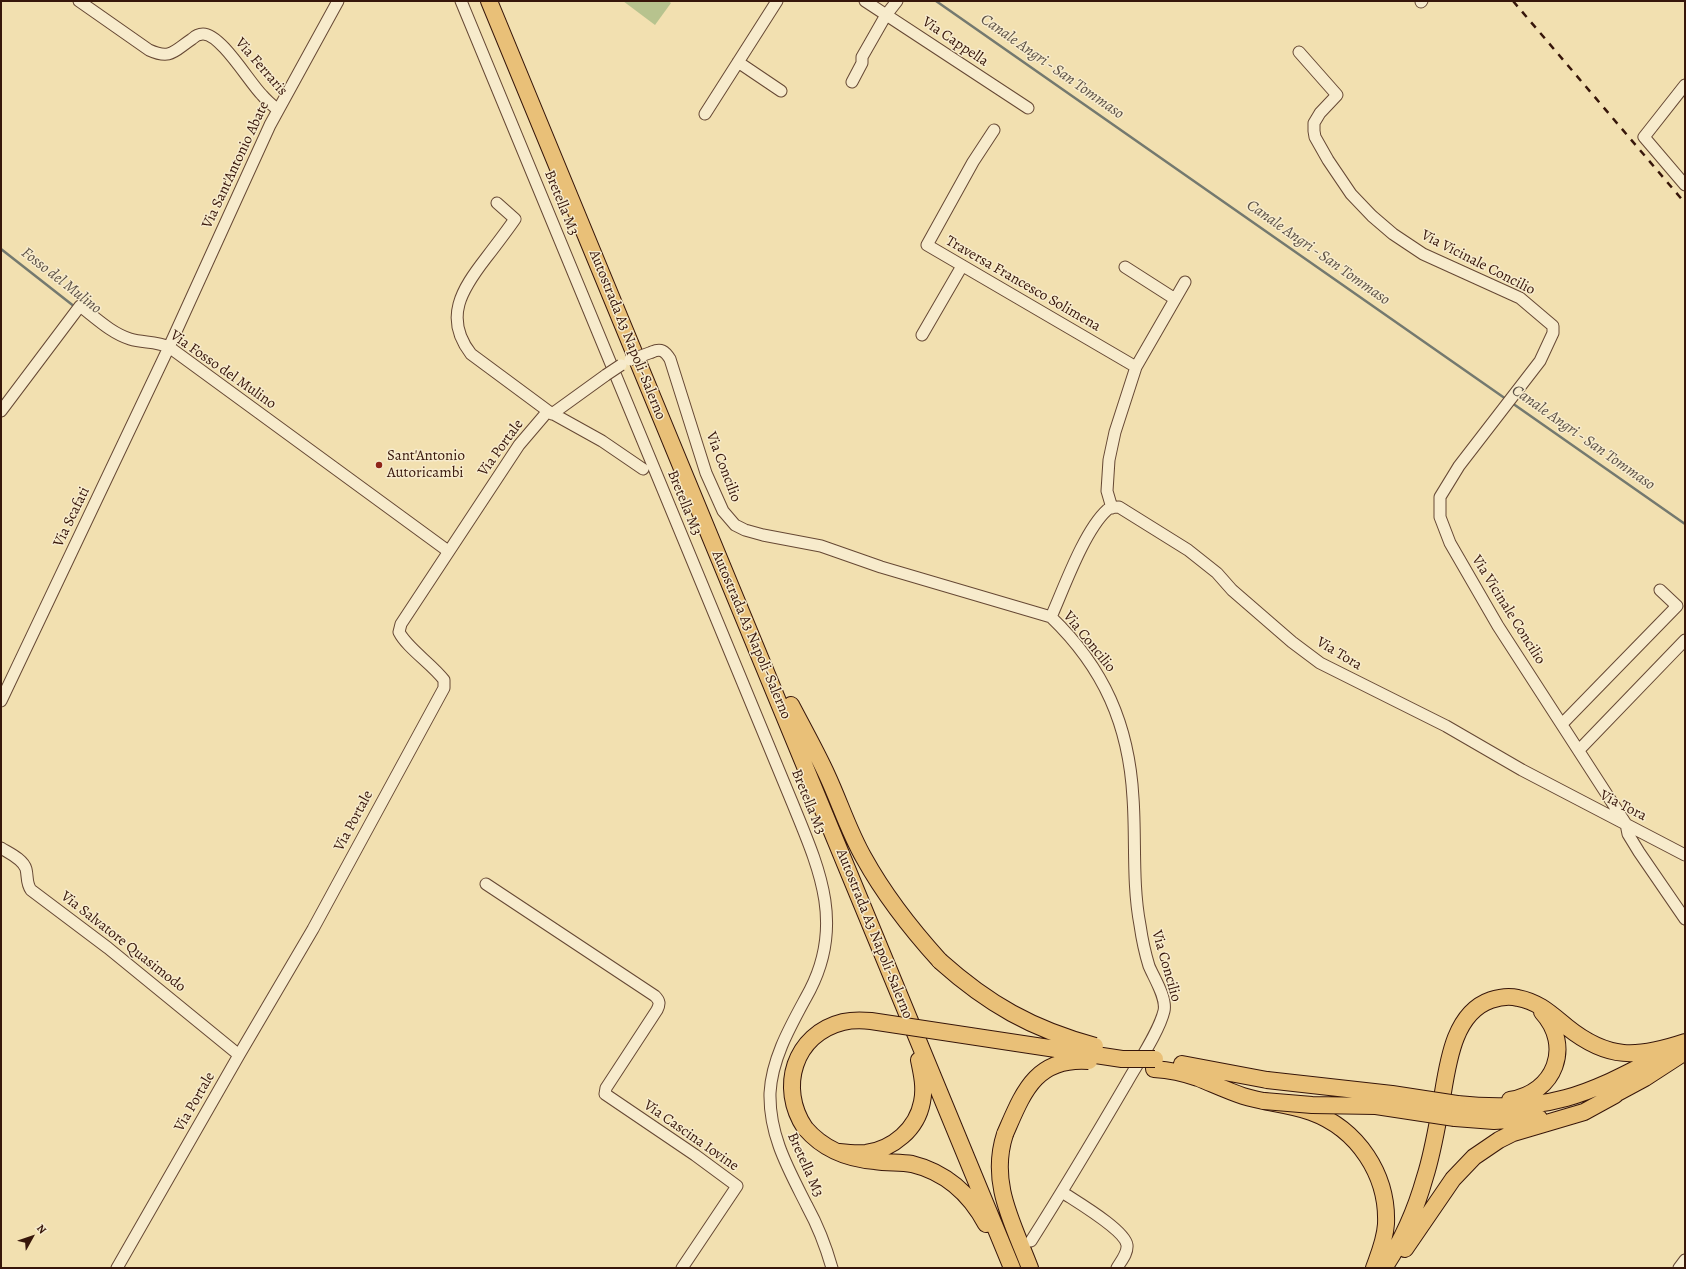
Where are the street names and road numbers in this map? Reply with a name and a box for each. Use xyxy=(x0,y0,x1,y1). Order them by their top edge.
street label: Via Cappella xyxy=(918,13,992,71)
street label: Via Ferraris xyxy=(231,34,291,100)
street label: Via Sant'Antonio Abate xyxy=(199,98,273,232)
street label: Bretella M3 xyxy=(540,168,582,238)
street label: Via Vicinale Concilio xyxy=(1418,227,1538,299)
street label: Traversa Francesco Solimena xyxy=(942,232,1104,336)
street label: Autostrada A3 Napoli-Salerno xyxy=(585,248,669,422)
street label: Via Fosso del Mulino xyxy=(167,327,279,413)
street label: Via Portale xyxy=(474,416,528,480)
street label: Via Concilio xyxy=(701,429,745,505)
street label: Bretella M3 xyxy=(663,468,705,538)
street label: Via Scafati xyxy=(50,484,94,550)
street label: Autostrada A3 Napoli-Salerno xyxy=(707,548,795,722)
street label: Via Vicinale Concilio xyxy=(1467,552,1549,668)
street label: Via Concilio xyxy=(1059,608,1119,676)
street label: Via Tora xyxy=(1313,633,1365,675)
street label: Bretella M3 xyxy=(787,767,829,837)
street label: Via Tora xyxy=(1597,787,1649,825)
street label: Via Portale xyxy=(331,788,377,854)
street label: Autostrada A3 Napoli-Salerno xyxy=(832,847,916,1021)
street label: Via Salvatore Quasimodo xyxy=(57,888,189,996)
street label: Via Concilio xyxy=(1147,928,1185,1004)
street label: Via Portale xyxy=(171,1069,219,1135)
street label: Via Cascina Iovine xyxy=(640,1096,742,1176)
street label: Bretella M3 xyxy=(783,1130,827,1200)

